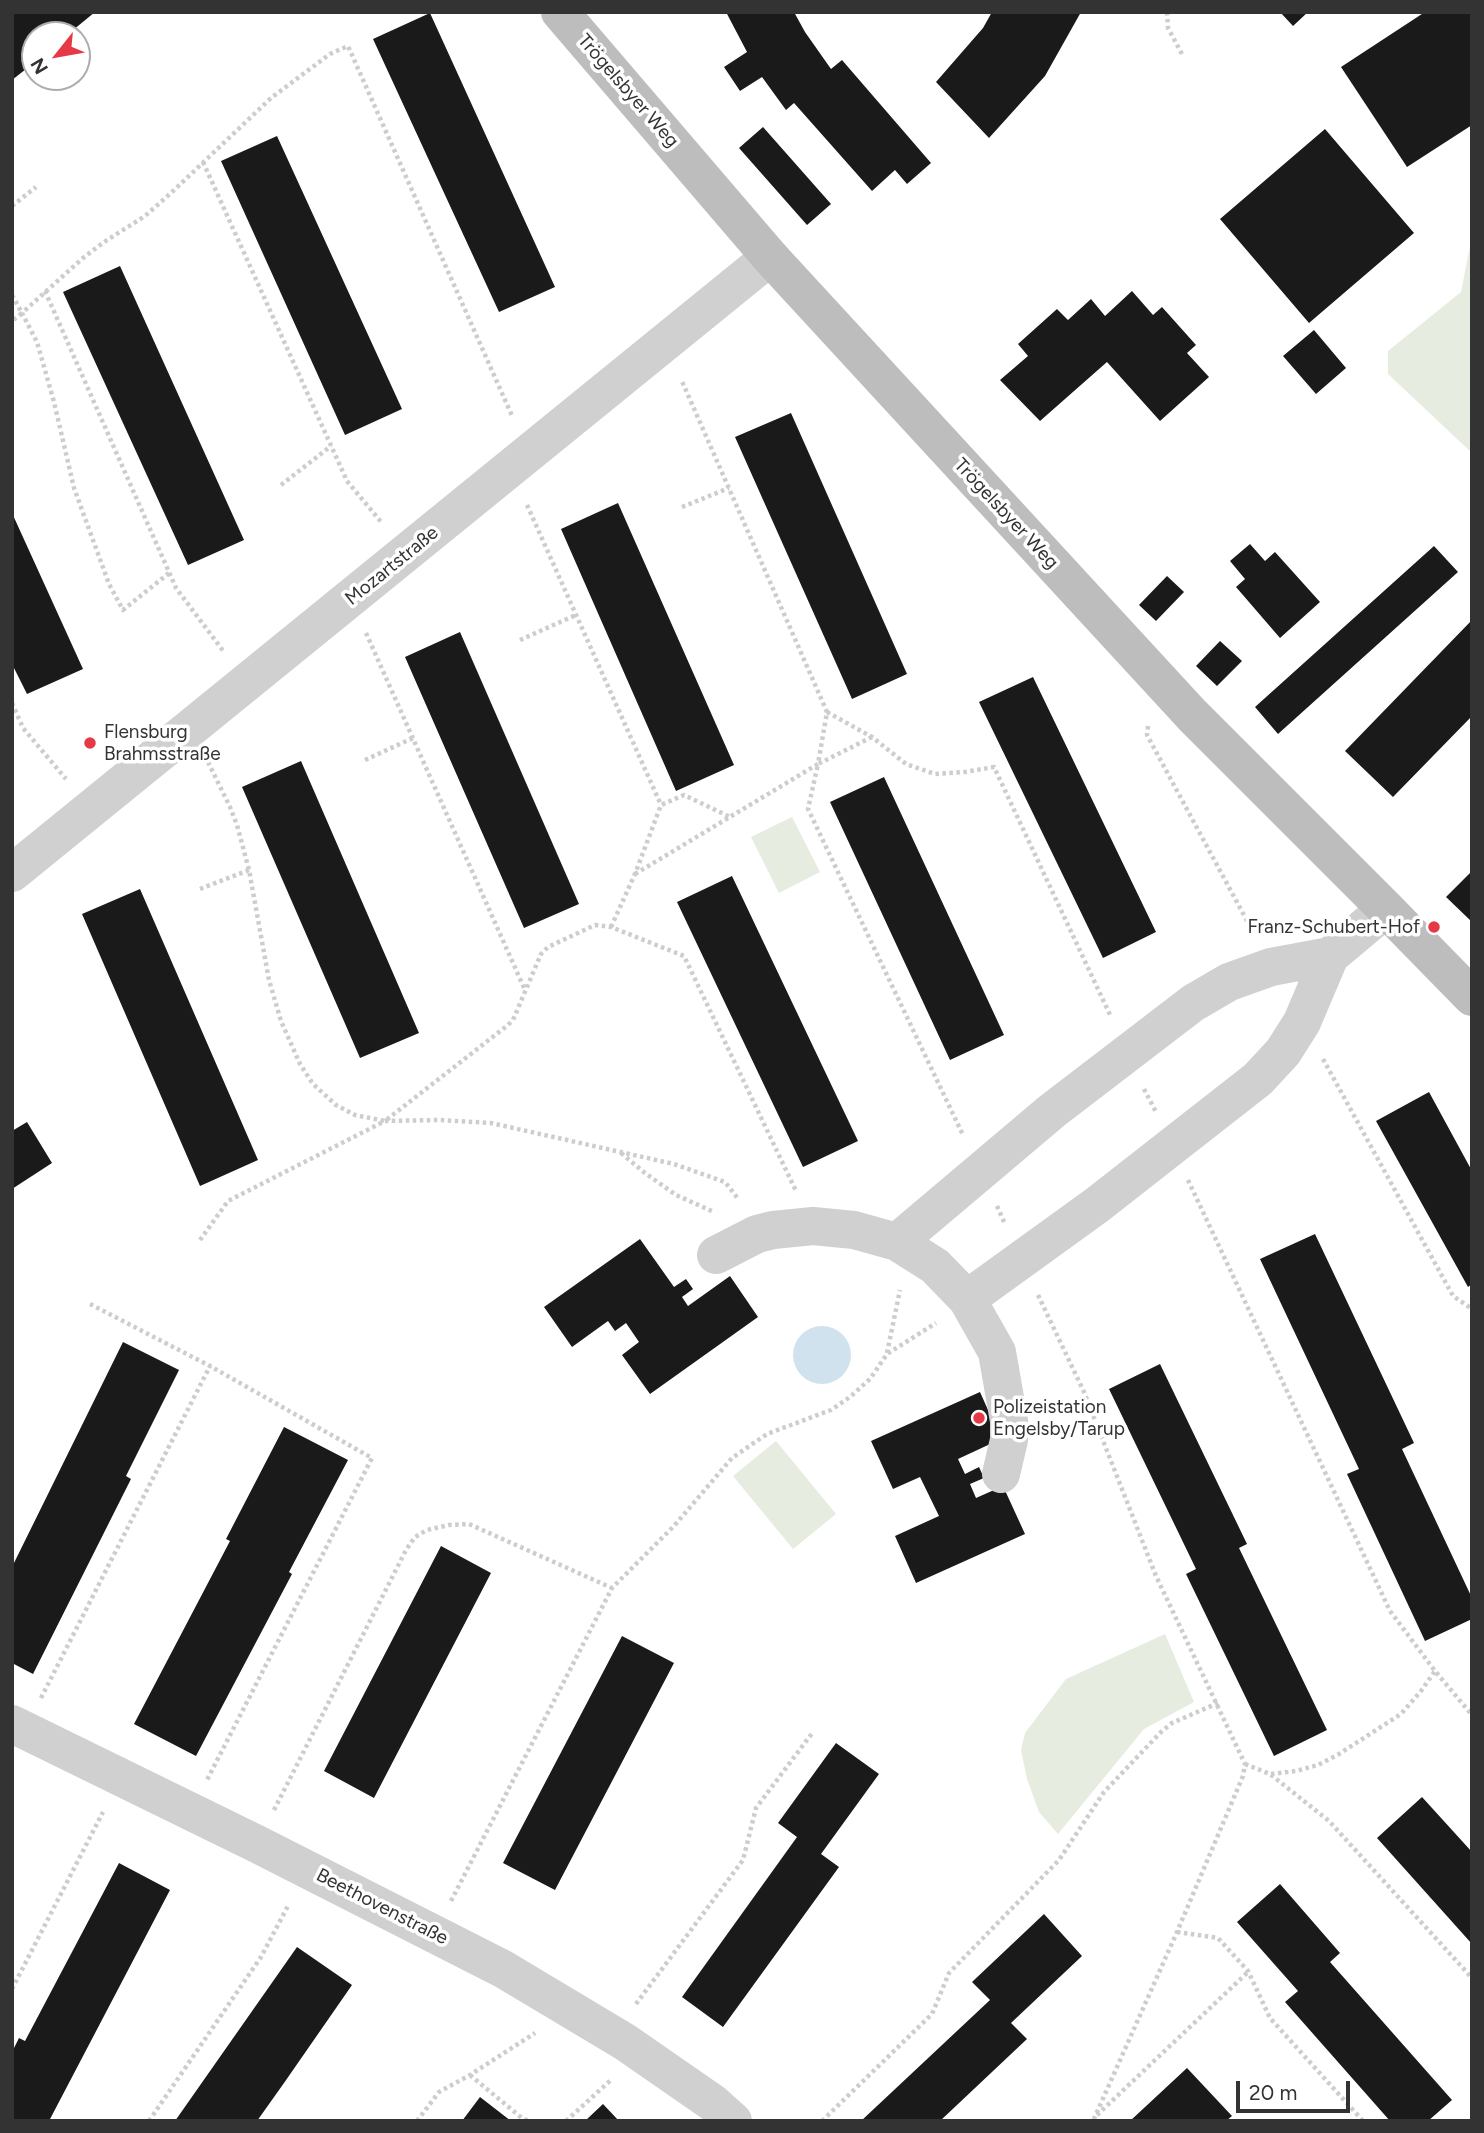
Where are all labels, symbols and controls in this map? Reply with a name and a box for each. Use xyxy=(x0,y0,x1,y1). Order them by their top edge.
north arrow xyxy=(21,21,91,91)
street label: Trögelsbyer Weg xyxy=(573,30,683,152)
text: N xyxy=(26,54,53,78)
street label: Trögelsbyer Weg xyxy=(949,454,1063,574)
street label: Mozartstraße xyxy=(341,522,443,610)
place label: Flensburg Brahmsstraße xyxy=(104,721,221,765)
marker: Flensburg Brahmsstraße xyxy=(82,735,98,751)
place label: Franz-Schubert-Hof xyxy=(1247,916,1420,938)
marker: Franz-Schubert-Hof xyxy=(1426,919,1442,935)
place label: Polizeistation Engelsby/Tarup xyxy=(993,1396,1125,1440)
marker: Polizeistation Engelsby/Tarup xyxy=(971,1410,987,1426)
street label: Beethovenstraße xyxy=(312,1864,452,1950)
scale bar xyxy=(1239,2066,1353,2110)
text: 20 m xyxy=(1249,2080,1297,2105)

